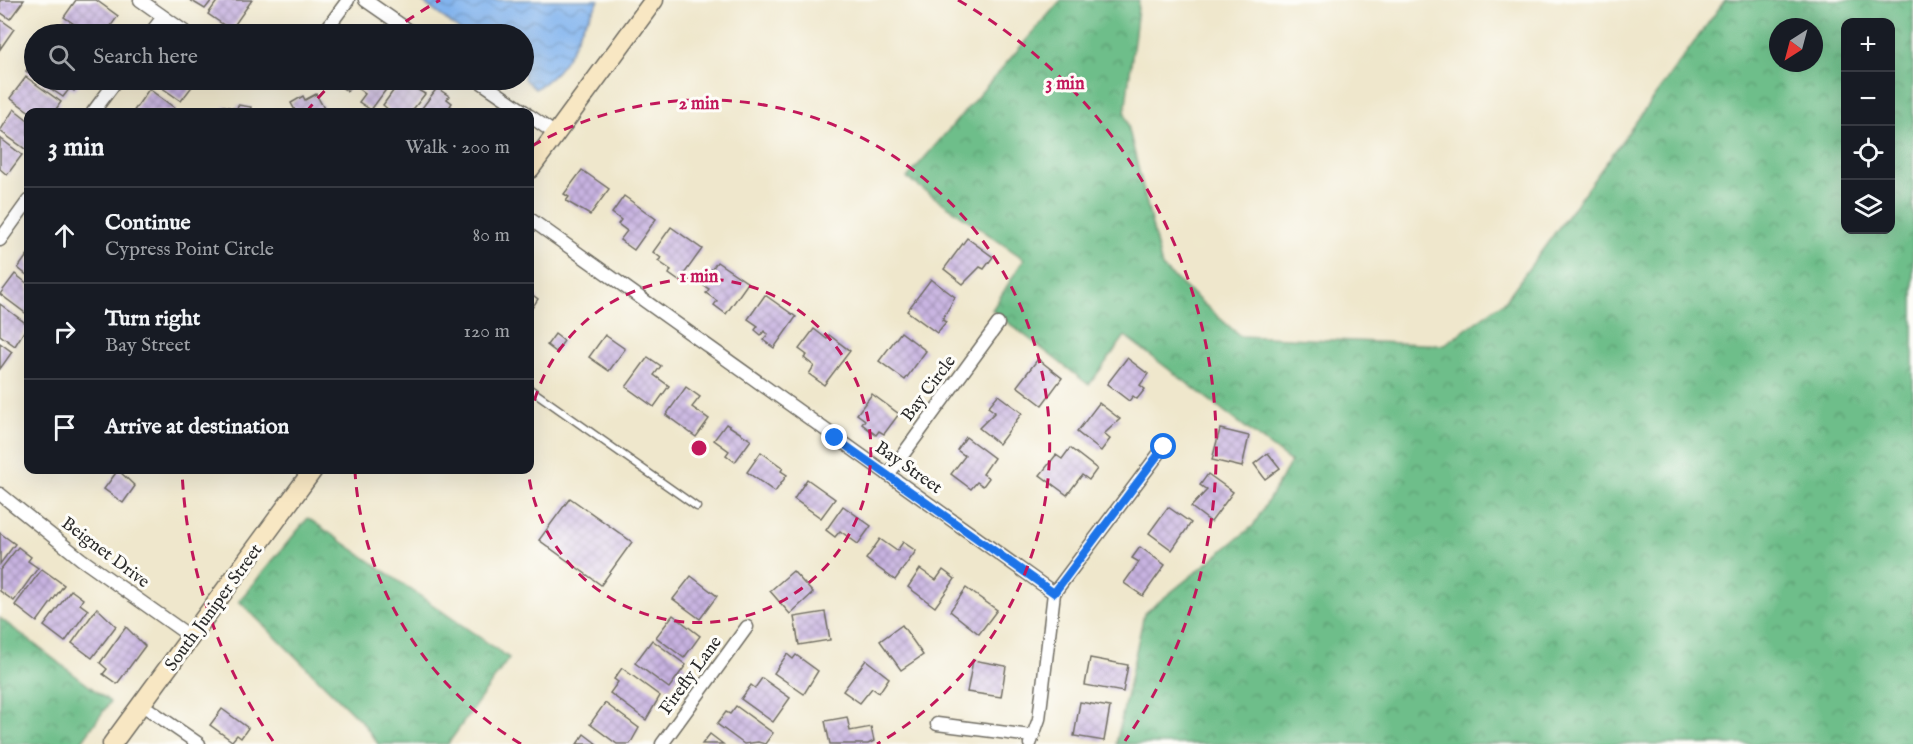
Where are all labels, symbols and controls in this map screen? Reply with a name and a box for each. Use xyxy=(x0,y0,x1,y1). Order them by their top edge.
north arrow xyxy=(1769,18,1823,72)
map controls xyxy=(1841,18,1895,234)
button: + xyxy=(1841,18,1895,72)
search box xyxy=(24,24,534,90)
icon: search xyxy=(45,41,78,74)
text: Search here xyxy=(93,43,198,71)
button: − xyxy=(1841,72,1895,126)
text: 3 min xyxy=(1046,73,1085,96)
text: 2 min xyxy=(679,93,720,116)
button: locate xyxy=(1841,126,1895,180)
text: 3 min xyxy=(48,131,104,164)
text: Walk · 200 m xyxy=(405,135,510,160)
button: layers xyxy=(1841,180,1895,234)
text: Continue xyxy=(105,209,191,237)
icon: ahead xyxy=(48,219,81,252)
text: 80 m xyxy=(473,223,510,248)
text: Cypress Point Circle xyxy=(105,237,274,262)
text: 1 min xyxy=(680,266,719,289)
text: Turn right xyxy=(105,305,200,333)
icon: right xyxy=(48,315,81,348)
text: 120 m xyxy=(464,319,510,344)
text: Bay Street xyxy=(105,333,191,358)
street label: Bay Circle xyxy=(897,351,962,427)
icon: arrive xyxy=(48,411,81,444)
text: Arrive at destination xyxy=(105,413,289,441)
route end xyxy=(821,424,847,450)
route start xyxy=(1150,433,1176,459)
street label: Bay Street xyxy=(870,437,946,500)
centre of rings xyxy=(689,438,709,458)
street label: Beignet Drive xyxy=(56,513,154,594)
street label: South Juniper Street xyxy=(160,540,268,676)
street label: Firefly Lane xyxy=(655,632,728,720)

